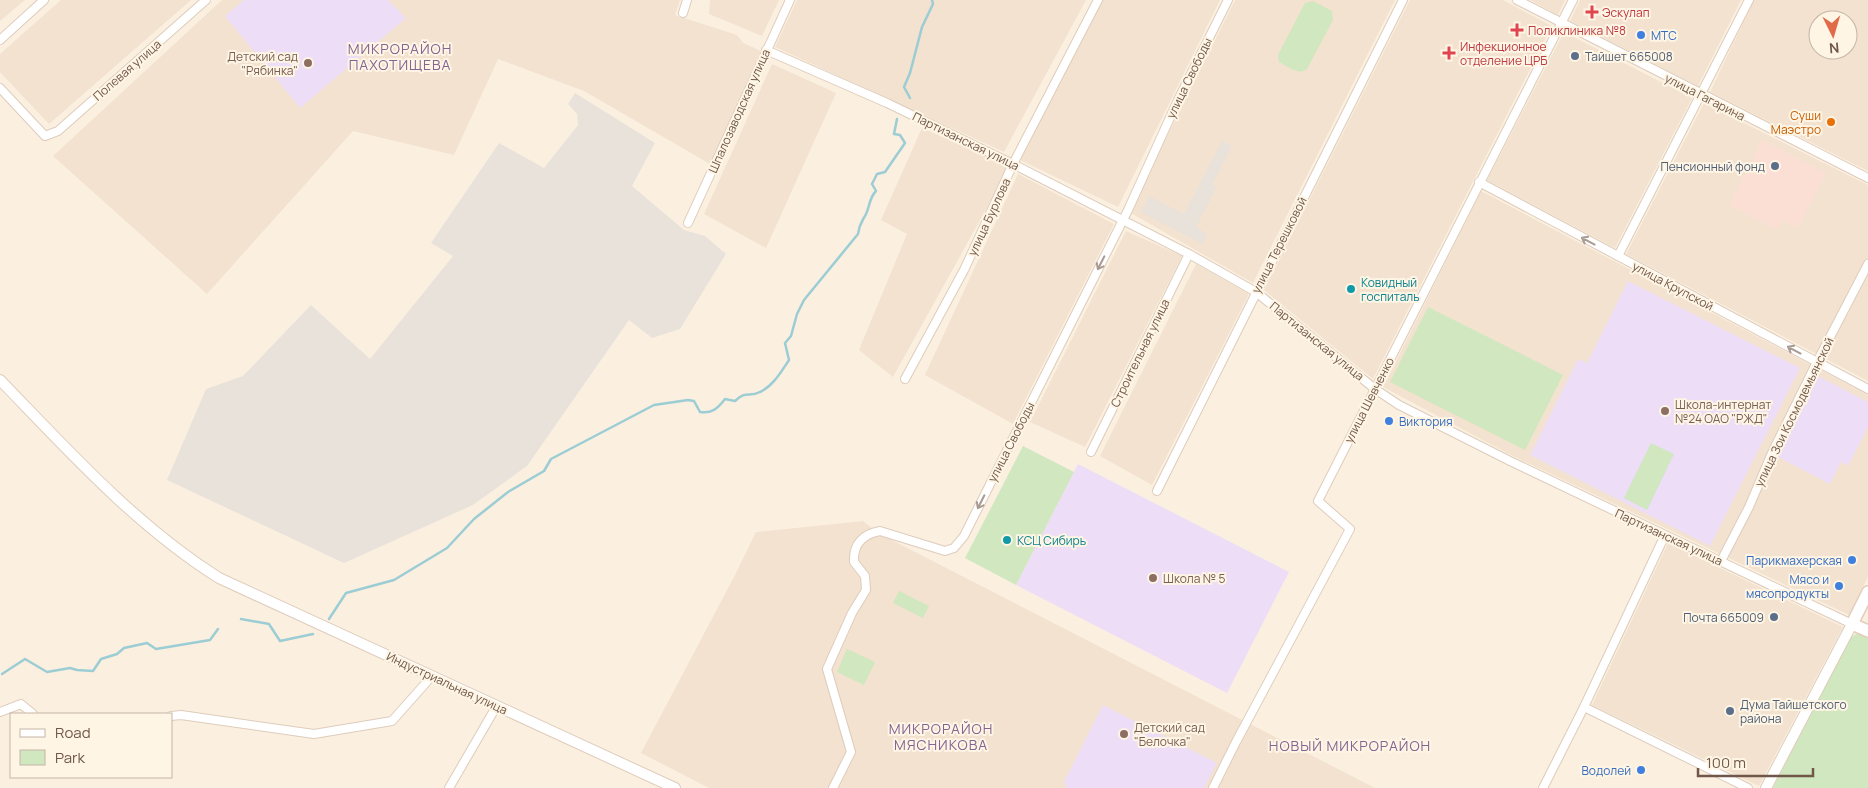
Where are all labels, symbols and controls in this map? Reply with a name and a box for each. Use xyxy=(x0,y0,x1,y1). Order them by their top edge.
place label: Эскулап xyxy=(1602,4,1650,21)
marker: Эскулап xyxy=(1586,6,1598,18)
north arrow xyxy=(1808,10,1858,60)
place label: Поликлиника №8 xyxy=(1528,22,1626,39)
marker: Поликлиника №8 xyxy=(1510,23,1524,37)
place label: МТС xyxy=(1651,27,1677,44)
marker: МТС xyxy=(1635,29,1647,41)
street label: улица Свободы xyxy=(1162,35,1216,121)
street label: Полевая улица xyxy=(89,36,165,104)
place label: Инфекционное отделение ЦРБ xyxy=(1460,38,1547,69)
district label: МИКРОРАЙОН ПАХОТИЩЕВА xyxy=(348,39,452,74)
text: N xyxy=(1828,39,1840,58)
street label: Шпалозаводская улица xyxy=(704,46,774,176)
marker: Инфекционное отделение ЦРБ xyxy=(1442,46,1456,60)
place label: Детский сад "Рябинка" xyxy=(227,48,298,79)
place label: Тайшет 665008 xyxy=(1585,48,1673,65)
marker: Тайшет 665008 xyxy=(1569,50,1581,62)
marker: Детский сад "Рябинка" xyxy=(302,57,314,69)
street label: улица Гагарина xyxy=(1662,69,1748,125)
place label: Суши Маэстро xyxy=(1771,107,1821,138)
street label: Партизанская улица xyxy=(910,108,1022,174)
marker: Суши Маэстро xyxy=(1825,116,1837,128)
place label: Пенсионный фонд xyxy=(1661,158,1765,175)
marker: Пенсионный фонд xyxy=(1769,160,1781,172)
street label: улица Бурлова xyxy=(964,175,1014,259)
street label: улица Терешковой xyxy=(1247,194,1311,296)
one-way arrow xyxy=(1581,236,1596,246)
one-way arrow xyxy=(1096,255,1105,270)
street label: улица Крупской xyxy=(1629,257,1717,315)
place label: Ковидный госпиталь xyxy=(1361,274,1420,305)
marker: Ковидный госпиталь xyxy=(1345,283,1357,295)
street label: Строительная улица xyxy=(1106,296,1174,410)
street label: Партизанская улица xyxy=(1266,298,1368,384)
street label: улица Зои Космодемьянской xyxy=(1750,334,1838,490)
one-way arrow xyxy=(1786,345,1801,355)
street label: улица Шевченко xyxy=(1340,354,1398,446)
place label: Школа-интернат №24 ОАО "РЖД" xyxy=(1675,396,1771,427)
street label: улица Свободы xyxy=(984,399,1038,485)
marker: Школа-интернат №24 ОАО "РЖД" xyxy=(1659,405,1671,417)
place label: Виктория xyxy=(1399,413,1453,430)
marker: Виктория xyxy=(1383,415,1395,427)
one-way arrow xyxy=(976,494,985,509)
street label: Партизанская улица xyxy=(1612,505,1726,569)
place label: КСЦ Сибирь xyxy=(1017,532,1086,549)
marker: КСЦ Сибирь xyxy=(1001,534,1013,546)
place label: Парикмахерская xyxy=(1746,552,1842,569)
marker: Парикмахерская xyxy=(1846,554,1858,566)
place label: Школа № 5 xyxy=(1163,570,1225,587)
place label: Мясо и мясопродукты xyxy=(1746,571,1829,602)
marker: Школа № 5 xyxy=(1147,572,1159,584)
marker: Мясо и мясопродукты xyxy=(1833,580,1845,592)
place label: Почта 665009 xyxy=(1683,609,1764,626)
marker: Почта 665009 xyxy=(1768,611,1780,623)
street label: Индустриальная улица xyxy=(384,647,510,719)
place label: Дума Тайшетского района xyxy=(1740,696,1846,727)
marker: Дума Тайшетского района xyxy=(1724,705,1736,717)
legend xyxy=(10,713,172,778)
district label: МИКРОРАЙОН МЯСНИКОВА xyxy=(889,719,993,754)
place label: Детский сад "Белочка" xyxy=(1134,719,1205,750)
text: Road xyxy=(55,722,91,743)
marker: Детский сад "Белочка" xyxy=(1118,728,1130,740)
district label: НОВЫЙ МИКРОРАЙОН xyxy=(1269,736,1431,755)
scale bar xyxy=(1698,746,1813,778)
text: Park xyxy=(55,747,85,768)
text: 100 m xyxy=(1706,752,1746,773)
place label: Водолей xyxy=(1582,762,1631,779)
marker: Водолей xyxy=(1635,764,1647,776)

